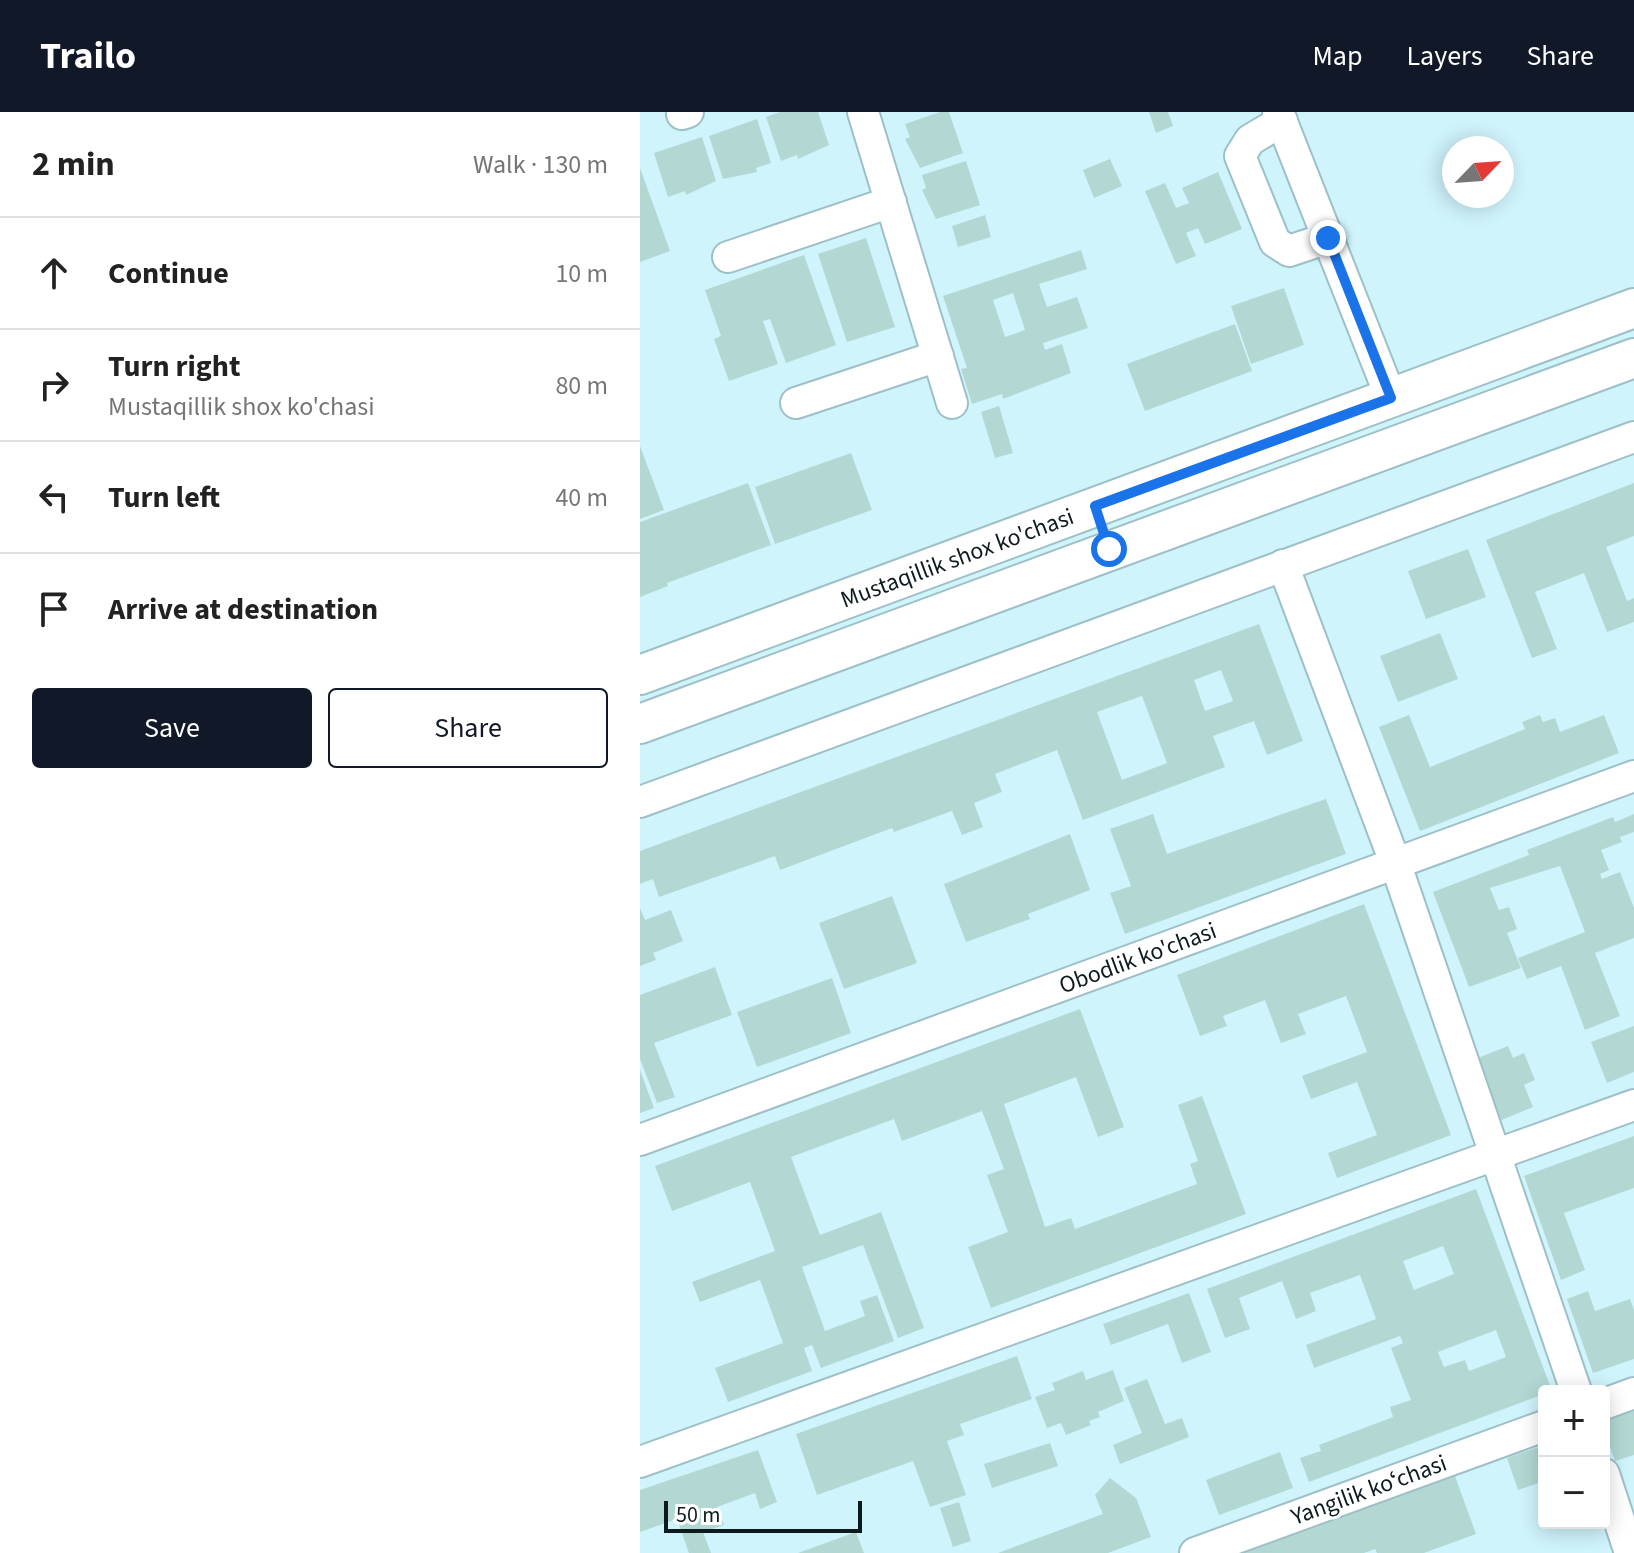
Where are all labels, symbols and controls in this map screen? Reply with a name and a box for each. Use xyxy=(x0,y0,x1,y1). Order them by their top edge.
text: Trailo xyxy=(40,29,136,83)
text: Map xyxy=(1312,36,1362,76)
text: Layers xyxy=(1406,36,1482,76)
text: Share xyxy=(1526,36,1594,76)
north arrow xyxy=(1442,136,1514,208)
text: 2 min xyxy=(32,140,115,189)
text: Walk · 130 m xyxy=(473,146,608,183)
route end xyxy=(1310,220,1346,256)
icon: ahead xyxy=(32,251,76,295)
text: Continue xyxy=(108,252,229,295)
text: 10 m xyxy=(555,255,608,292)
text: Turn right xyxy=(108,345,240,388)
icon: right xyxy=(32,363,76,407)
text: 80 m xyxy=(555,367,608,404)
text: Mustaqillik shox ko'chasi xyxy=(108,388,375,425)
icon: left xyxy=(32,475,76,519)
text: Turn left xyxy=(108,476,220,519)
text: 40 m xyxy=(555,479,608,516)
street label: Mustaqillik shox ko'chasi xyxy=(835,499,1079,617)
route start xyxy=(1091,531,1127,567)
icon: arrive xyxy=(32,587,76,631)
text: Arrive at destination xyxy=(108,588,378,631)
button: Save xyxy=(32,688,312,768)
button: Share xyxy=(328,688,608,768)
street label: Obodlik ko'chasi xyxy=(1054,913,1221,1003)
map controls xyxy=(1538,1385,1610,1529)
button: + xyxy=(1538,1385,1610,1457)
street label: Yangilik koʻchasi xyxy=(1285,1446,1452,1535)
button: − xyxy=(1538,1457,1610,1529)
scale bar xyxy=(664,1497,862,1533)
text: 50 m xyxy=(676,1499,721,1531)

